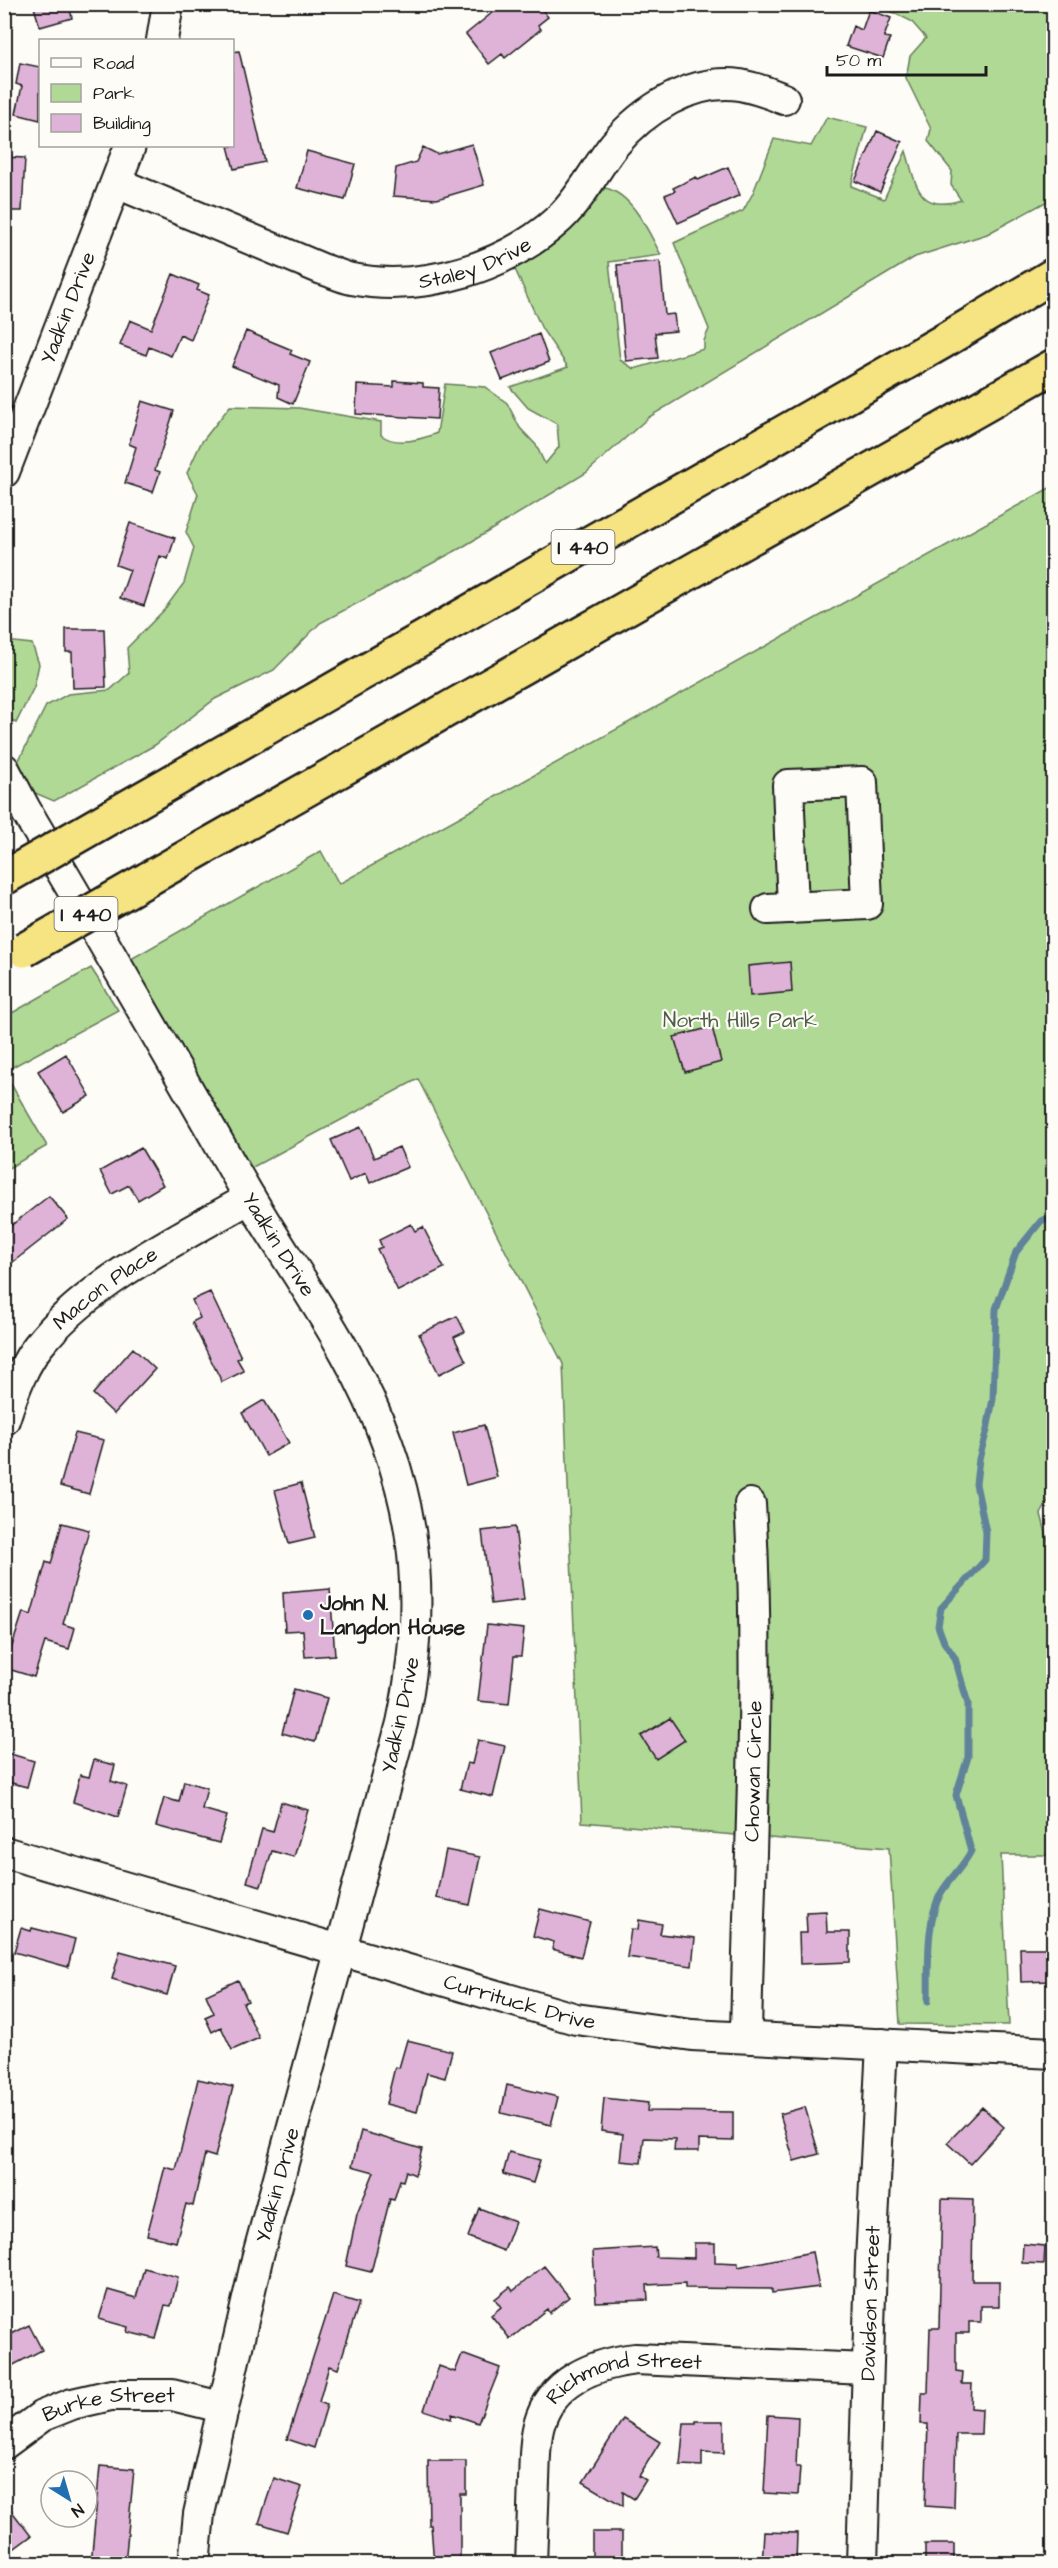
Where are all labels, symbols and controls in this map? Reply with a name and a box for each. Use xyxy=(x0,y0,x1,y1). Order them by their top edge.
legend xyxy=(39,39,234,147)
scale bar xyxy=(827,39,986,77)
text: 50 m xyxy=(836,48,881,73)
text: Road xyxy=(93,51,134,76)
text: Park xyxy=(93,81,135,106)
text: Building xyxy=(93,111,151,137)
street label: Staley Drive xyxy=(417,230,537,296)
street label: Yadkin Drive xyxy=(33,248,103,368)
road number: I 440 xyxy=(552,530,614,564)
road number: I 440 xyxy=(54,897,118,931)
park label: North Hills Park xyxy=(663,1006,817,1035)
street label: Yadkin Drive xyxy=(235,1187,322,1302)
street label: Macon Place xyxy=(46,1240,163,1337)
place label: John N. Langdon House xyxy=(319,1589,466,1644)
marker: John N. Langdon House xyxy=(301,1608,315,1622)
street label: Yadkin Drive xyxy=(374,1654,427,1776)
street label: Chowan Circle xyxy=(737,1700,769,1842)
street label: Currituck Drive xyxy=(440,1967,597,2036)
street label: Yadkin Drive xyxy=(248,2124,307,2246)
street label: Davidson Street xyxy=(853,2224,888,2381)
street label: Richmond Street xyxy=(539,2345,703,2411)
street label: Burke Street xyxy=(38,2381,175,2429)
north arrow xyxy=(39,2469,99,2529)
text: N xyxy=(67,2498,88,2522)

